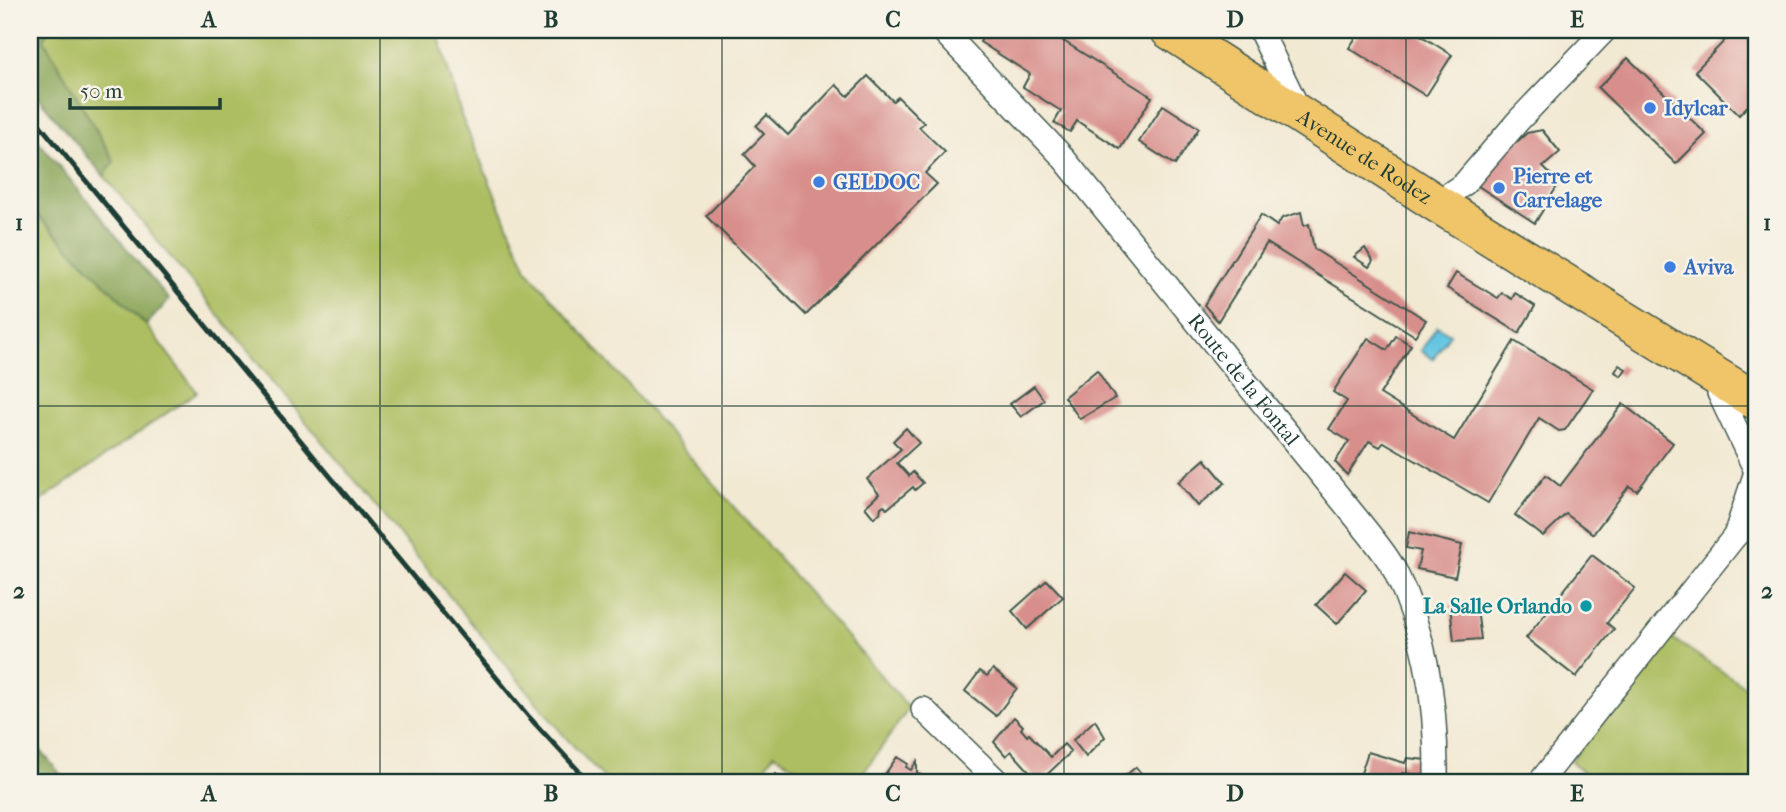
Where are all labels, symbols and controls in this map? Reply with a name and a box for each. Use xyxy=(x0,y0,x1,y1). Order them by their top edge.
text: A xyxy=(200,6,218,33)
text: B xyxy=(544,6,559,33)
text: C xyxy=(885,6,901,33)
text: D xyxy=(1226,6,1244,33)
text: E xyxy=(1570,6,1584,33)
scale bar xyxy=(70,66,220,110)
text: 50 m xyxy=(80,79,123,103)
place label: Idylcar xyxy=(1664,96,1729,120)
marker: Idylcar xyxy=(1642,100,1658,116)
street label: Avenue de Rodez xyxy=(1292,104,1436,209)
place label: Pierre et Carrelage xyxy=(1513,164,1603,212)
place label: GELDOC xyxy=(833,170,920,194)
marker: GELDOC xyxy=(811,174,827,190)
marker: Pierre et Carrelage xyxy=(1491,180,1507,196)
text: 1 xyxy=(15,209,23,236)
text: 1 xyxy=(1763,209,1771,236)
place label: Aviva xyxy=(1682,255,1735,279)
marker: Aviva xyxy=(1662,259,1678,275)
street label: Route de la Fontal xyxy=(1183,309,1304,450)
text: 2 xyxy=(13,577,25,604)
text: 2 xyxy=(1761,577,1773,604)
place label: La Salle Orlando xyxy=(1423,594,1572,618)
marker: La Salle Orlando xyxy=(1578,598,1594,614)
text: A xyxy=(200,780,218,807)
text: B xyxy=(544,780,559,807)
text: C xyxy=(885,780,901,807)
text: D xyxy=(1226,780,1244,807)
text: E xyxy=(1570,780,1584,807)

